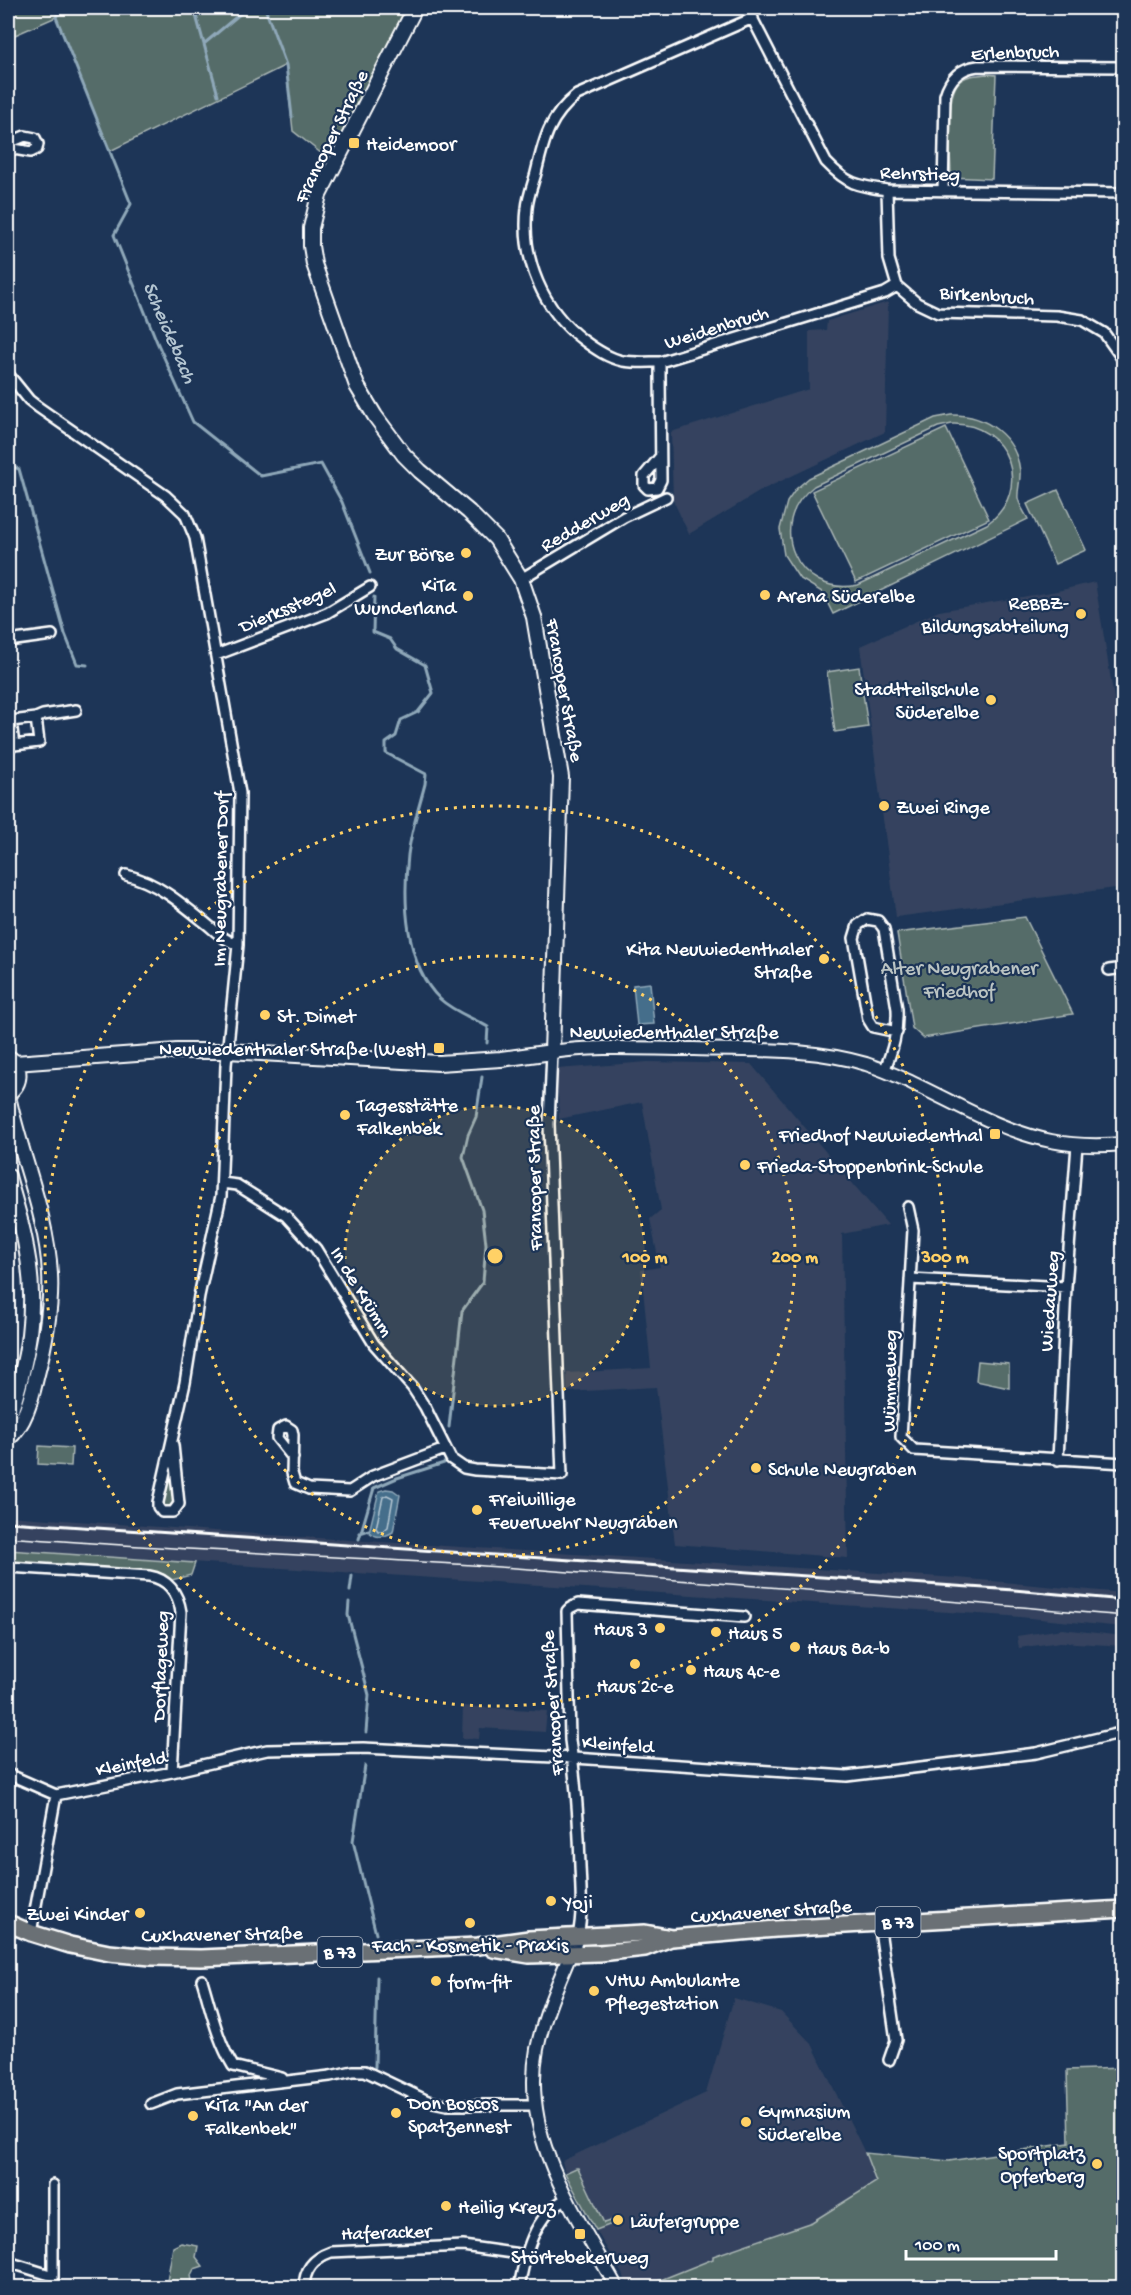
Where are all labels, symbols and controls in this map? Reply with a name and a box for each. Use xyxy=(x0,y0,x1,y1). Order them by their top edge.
street label: Erlenbruch xyxy=(971,41,1060,68)
street label: Francoper Straße xyxy=(291,67,376,209)
place label: Heidemoor xyxy=(366,135,458,158)
marker: Heidemoor xyxy=(347,136,361,150)
street label: Rehrstieg xyxy=(879,163,960,188)
water label: Scheidebach xyxy=(135,279,201,389)
street label: Birkenbruch xyxy=(938,283,1035,312)
street label: Weidenbruch xyxy=(662,303,772,356)
street label: Redderweg xyxy=(537,489,634,559)
place label: Zur Börse xyxy=(374,545,455,568)
marker: Zur Börse xyxy=(459,546,473,560)
place label: KiTa Wunderland xyxy=(354,576,458,622)
street label: Dierksstegel xyxy=(235,579,340,641)
place label: Arena Süderelbe xyxy=(777,587,916,610)
marker: Arena Süderelbe xyxy=(758,588,772,602)
marker: KiTa Wunderland xyxy=(461,589,475,603)
place label: ReBBZ- Bildungsabteilung xyxy=(921,594,1069,640)
marker: ReBBZ- Bildungsabteilung xyxy=(1074,607,1088,621)
street label: Francoper Straße xyxy=(538,616,587,765)
place label: Stadtteilschule Süderelbe xyxy=(854,680,980,726)
marker: Stadtteilschule Süderelbe xyxy=(984,693,998,707)
street label: Im Neugrabener Dorf xyxy=(209,789,236,967)
place label: Zwei Ringe xyxy=(896,798,991,821)
marker: Zwei Ringe xyxy=(877,799,891,813)
place label: Kita Neuwiedenthaler Straße xyxy=(626,940,814,986)
marker: Kita Neuwiedenthaler Straße xyxy=(817,952,831,966)
park label: Alter Neugrabener Friedhof xyxy=(881,959,1039,1005)
place label: St. Dimet xyxy=(277,1007,357,1030)
marker: St. Dimet xyxy=(258,1008,272,1022)
street label: Neuwiedenthaler Straße xyxy=(569,1023,779,1046)
place label: Neuwiedenthaler Straße (West) xyxy=(159,1040,427,1063)
marker: Neuwiedenthaler Straße (West) xyxy=(432,1041,446,1055)
place label: Tagesstätte Falkenbek xyxy=(356,1096,459,1142)
street label: Francoper Straße xyxy=(524,1104,549,1252)
marker: Tagesstätte Falkenbek xyxy=(338,1108,352,1122)
place label: Friedhof Neuwiedenthal xyxy=(777,1126,983,1149)
marker: Friedhof Neuwiedenthal xyxy=(988,1127,1002,1141)
place label: Frieda-Stoppenbrink-Schule xyxy=(756,1157,984,1180)
marker: Frieda-Stoppenbrink-Schule xyxy=(738,1158,752,1172)
street label: In de Krümm xyxy=(323,1244,397,1342)
centre of rings xyxy=(485,1246,505,1266)
text: 100 m xyxy=(622,1248,668,1269)
text: 200 m xyxy=(772,1248,818,1269)
text: 300 m xyxy=(921,1248,969,1269)
street label: Wiedauweg xyxy=(1036,1250,1066,1352)
street label: Wümmeweg xyxy=(879,1330,904,1432)
place label: Schule Neugraben xyxy=(768,1460,917,1483)
marker: Schule Neugraben xyxy=(749,1461,763,1475)
place label: Freiwillige Feuerwehr Neugraben xyxy=(488,1490,678,1536)
marker: Freiwillige Feuerwehr Neugraben xyxy=(470,1503,484,1517)
street label: Dorflageweg xyxy=(149,1610,176,1724)
place label: Haus 3 xyxy=(594,1620,648,1643)
marker: Haus 3 xyxy=(653,1621,667,1635)
place label: Haus 5 xyxy=(728,1624,783,1647)
marker: Haus 5 xyxy=(709,1625,723,1639)
street label: Francoper Straße xyxy=(538,1629,571,1777)
place label: Haus 8a-b xyxy=(807,1639,890,1662)
marker: Haus 8a-b xyxy=(788,1640,802,1654)
marker: Haus 2c-e xyxy=(628,1657,642,1671)
place label: Haus 4c-e xyxy=(703,1662,781,1685)
marker: Haus 4c-e xyxy=(684,1663,698,1677)
place label: Haus 2c-e xyxy=(596,1677,674,1700)
street label: Kleinfeld xyxy=(581,1733,657,1761)
street label: Kleinfeld xyxy=(94,1747,172,1784)
place label: Yoji xyxy=(561,1893,593,1916)
marker: Yoji xyxy=(544,1894,558,1908)
street label: Cuxhavener Straße xyxy=(690,1896,853,1931)
place label: Zwei Kinder xyxy=(26,1905,130,1928)
marker: Zwei Kinder xyxy=(133,1906,147,1920)
road number: B 73 xyxy=(876,1907,920,1937)
marker: Fach - Kosmetik - Praxis xyxy=(463,1916,477,1930)
street label: Cuxhavener Straße xyxy=(141,1924,304,1949)
place label: Fach - Kosmetik - Praxis xyxy=(371,1936,569,1959)
road number: B 73 xyxy=(318,1937,362,1967)
place label: VHW Ambulante Pflegestation xyxy=(605,1971,740,2017)
place label: form-fit xyxy=(447,1973,513,1996)
marker: form-fit xyxy=(429,1974,443,1988)
marker: VHW Ambulante Pflegestation xyxy=(587,1984,601,1998)
place label: Don Boscos Spatzennest xyxy=(406,2094,512,2140)
place label: KiTa "An der Falkenbek" xyxy=(204,2096,309,2142)
place label: Gymnasium Süderelbe xyxy=(758,2102,851,2148)
marker: Don Boscos Spatzennest xyxy=(389,2106,403,2120)
marker: KiTa "An der Falkenbek" xyxy=(186,2109,200,2123)
marker: Gymnasium Süderelbe xyxy=(739,2115,753,2129)
place label: Sportplatz Opferberg xyxy=(998,2144,1086,2190)
marker: Sportplatz Opferberg xyxy=(1090,2157,1104,2171)
place label: Heilig Kreuz xyxy=(458,2198,557,2221)
marker: Heilig Kreuz xyxy=(439,2199,453,2213)
place label: Läufergruppe xyxy=(630,2212,740,2235)
marker: Läufergruppe xyxy=(611,2213,625,2227)
street label: Haferacker xyxy=(341,2221,434,2248)
scale bar xyxy=(906,2223,1056,2261)
marker: Störtebekerweg xyxy=(573,2227,587,2241)
text: 100 m xyxy=(914,2236,960,2257)
place label: Störtebekerweg xyxy=(511,2248,649,2271)

